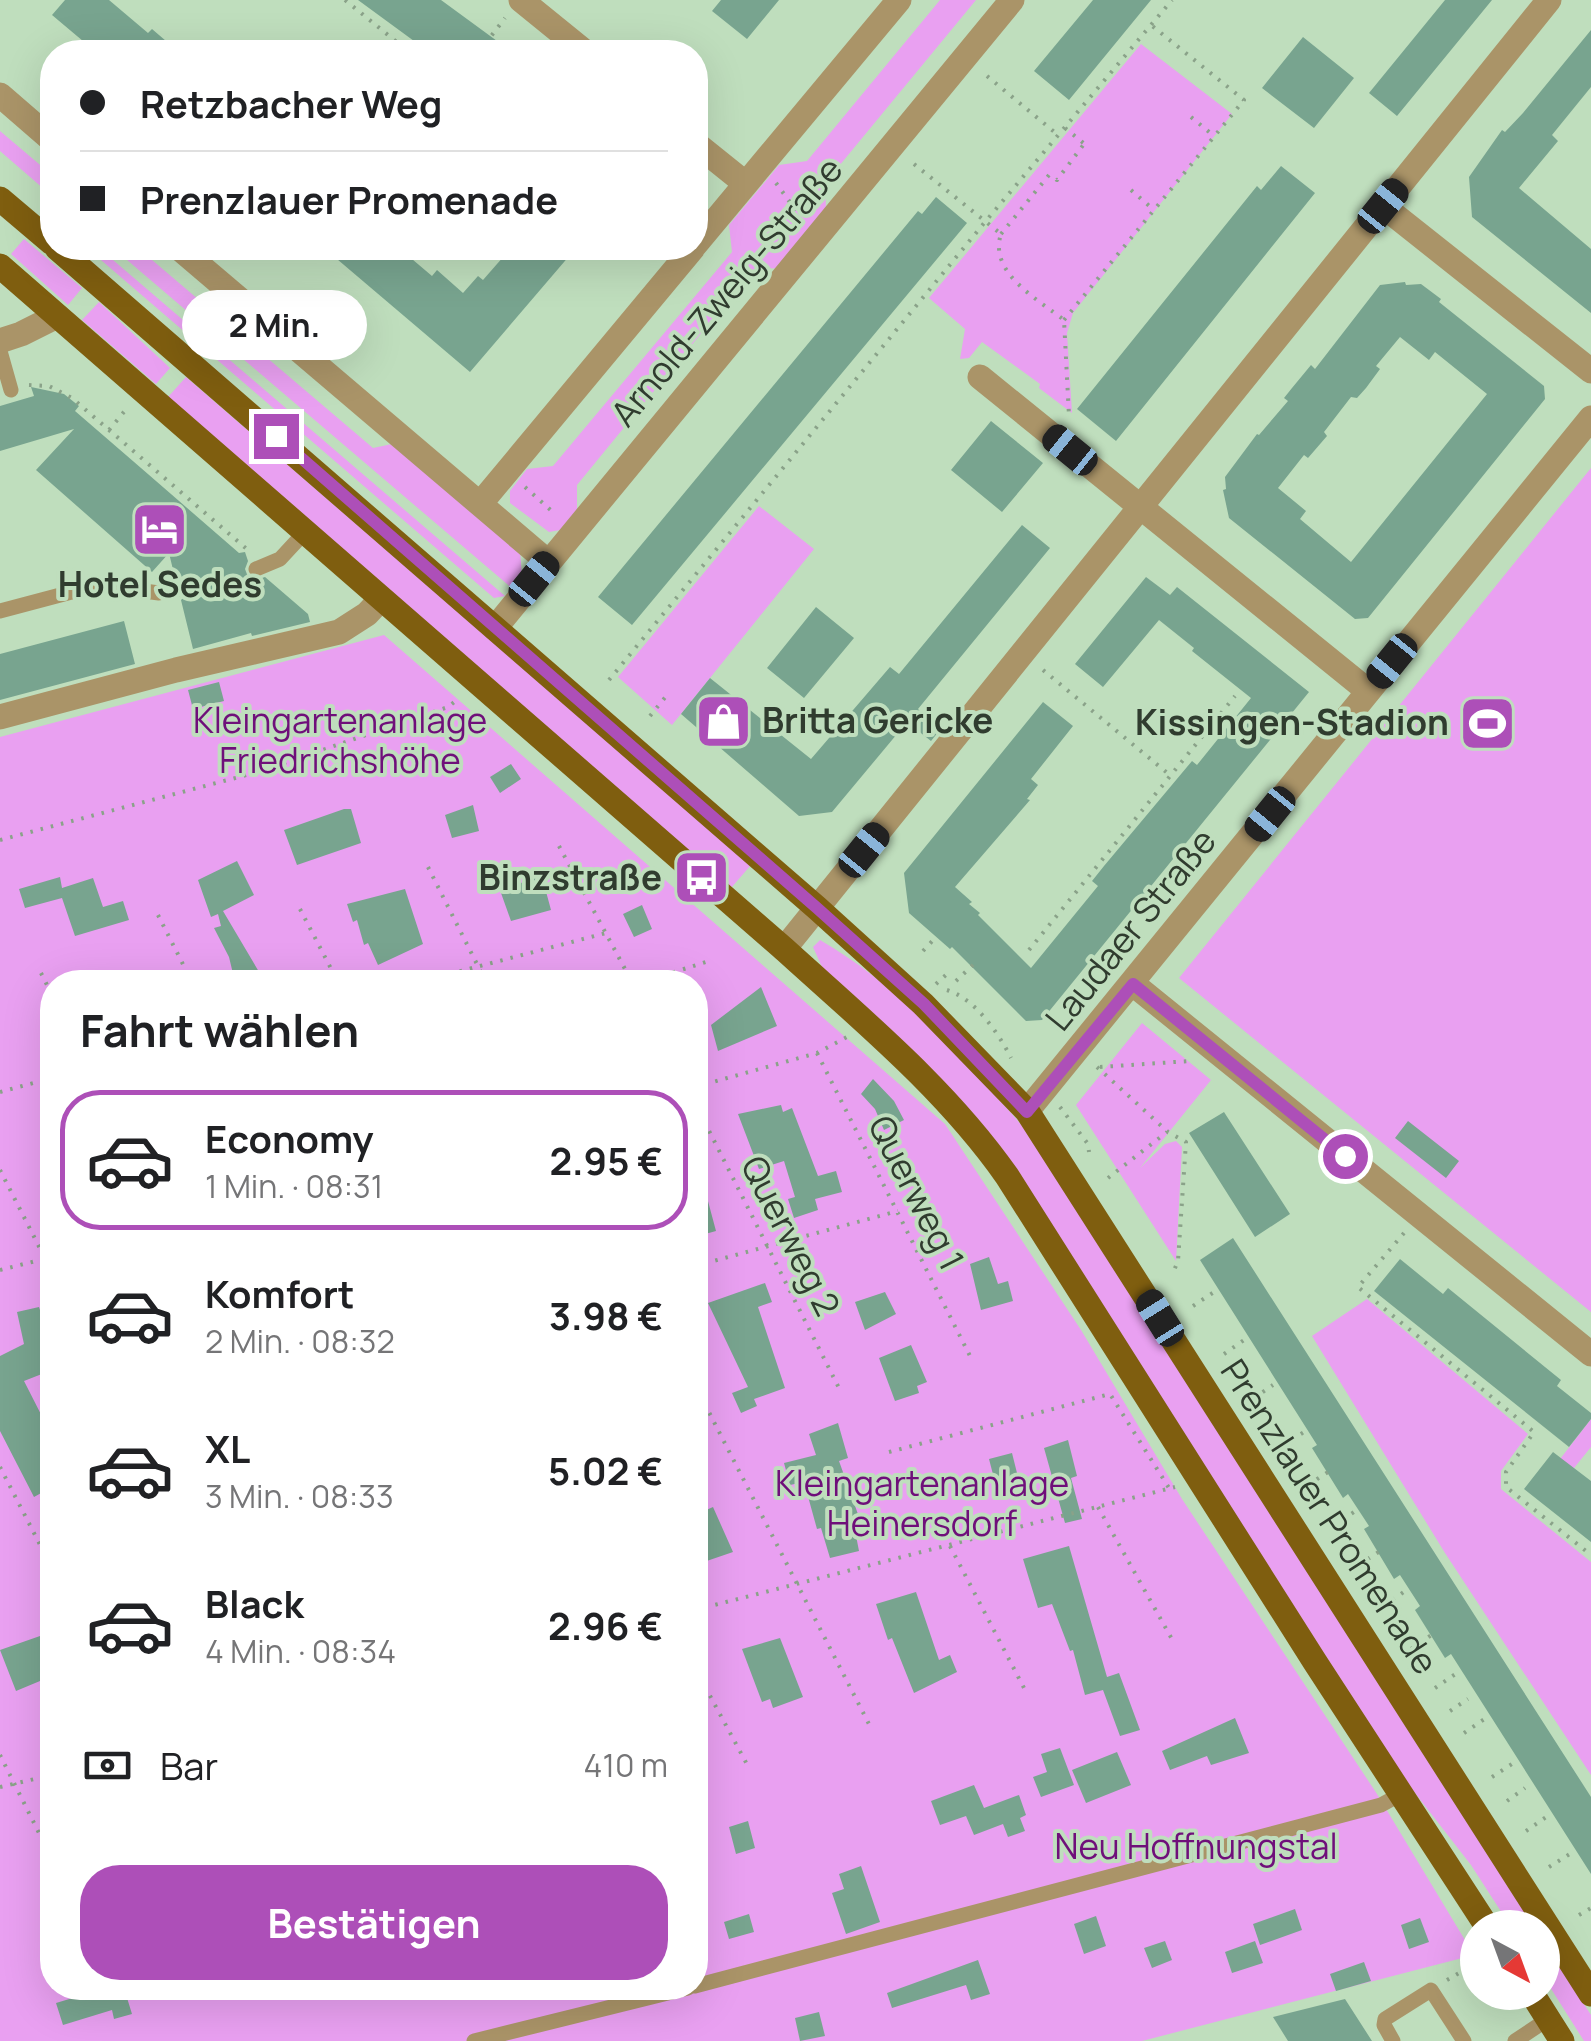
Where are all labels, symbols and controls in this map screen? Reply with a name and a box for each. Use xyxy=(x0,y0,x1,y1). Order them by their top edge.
text: Retzbacher Weg xyxy=(140,77,442,129)
street label: Arnold-Zweig-Straße xyxy=(599,147,853,436)
text: Prenzlauer Promenade xyxy=(140,173,558,225)
car xyxy=(1352,173,1414,239)
callout: 2 Min. xyxy=(184,291,368,361)
text: 2 Min. xyxy=(229,303,320,347)
route end xyxy=(254,414,299,459)
car xyxy=(1037,419,1103,481)
hotel icon: Hotel Sedes xyxy=(130,499,190,559)
car xyxy=(503,546,565,612)
place label: Hotel Sedes xyxy=(58,560,262,608)
car xyxy=(1361,628,1423,694)
shop icon: Britta Gericke xyxy=(693,691,753,751)
sports icon: Kissingen-Stadion xyxy=(1458,693,1518,753)
park label: Kleingartenanlage Friedrichshöhe xyxy=(193,696,487,784)
place label: Britta Gericke xyxy=(762,696,993,744)
place label: Kissingen-Stadion xyxy=(1135,698,1449,746)
car xyxy=(1239,781,1301,847)
car xyxy=(833,817,895,883)
street label: Laudaer Straße xyxy=(1034,818,1227,1040)
bus stop icon: Binzstraße xyxy=(671,848,731,908)
place label: Binzstraße xyxy=(478,853,662,901)
text: Fahrt wählen xyxy=(80,999,359,1061)
street label: Querweg 1 xyxy=(858,1107,976,1278)
text: Economy xyxy=(205,1112,374,1164)
icon: car xyxy=(85,1115,175,1205)
text: 2.95 € xyxy=(549,1134,663,1186)
route start xyxy=(1323,1134,1368,1179)
street label: Querweg 2 xyxy=(730,1147,852,1324)
text: 1 Min. · 08:31 xyxy=(205,1164,383,1208)
text: Komfort xyxy=(205,1267,354,1319)
icon: car xyxy=(85,1270,175,1360)
car xyxy=(1131,1285,1189,1351)
text: 3.98 € xyxy=(549,1289,663,1341)
text: 2 Min. · 08:32 xyxy=(205,1319,395,1363)
street label: Prenzlauer Promenade xyxy=(1210,1350,1450,1683)
text: XL xyxy=(205,1422,250,1474)
icon: car xyxy=(85,1425,175,1515)
text: 5.02 € xyxy=(548,1444,663,1496)
park label: Kleingartenanlage Heinersdorf xyxy=(775,1459,1069,1547)
text: 3 Min. · 08:33 xyxy=(205,1474,394,1518)
text: Black xyxy=(205,1577,304,1629)
icon: car xyxy=(85,1580,175,1670)
text: 2.96 € xyxy=(548,1599,663,1651)
text: 4 Min. · 08:34 xyxy=(205,1629,396,1673)
icon: cash xyxy=(80,1738,135,1793)
text: Bar xyxy=(160,1739,218,1791)
text: 410 m xyxy=(584,1743,668,1787)
park label: Neu Hoffnungstal xyxy=(1054,1822,1338,1870)
button: Bestätigen xyxy=(80,1865,668,1980)
north arrow xyxy=(1460,1910,1560,2010)
map controls xyxy=(1460,1910,1560,2010)

